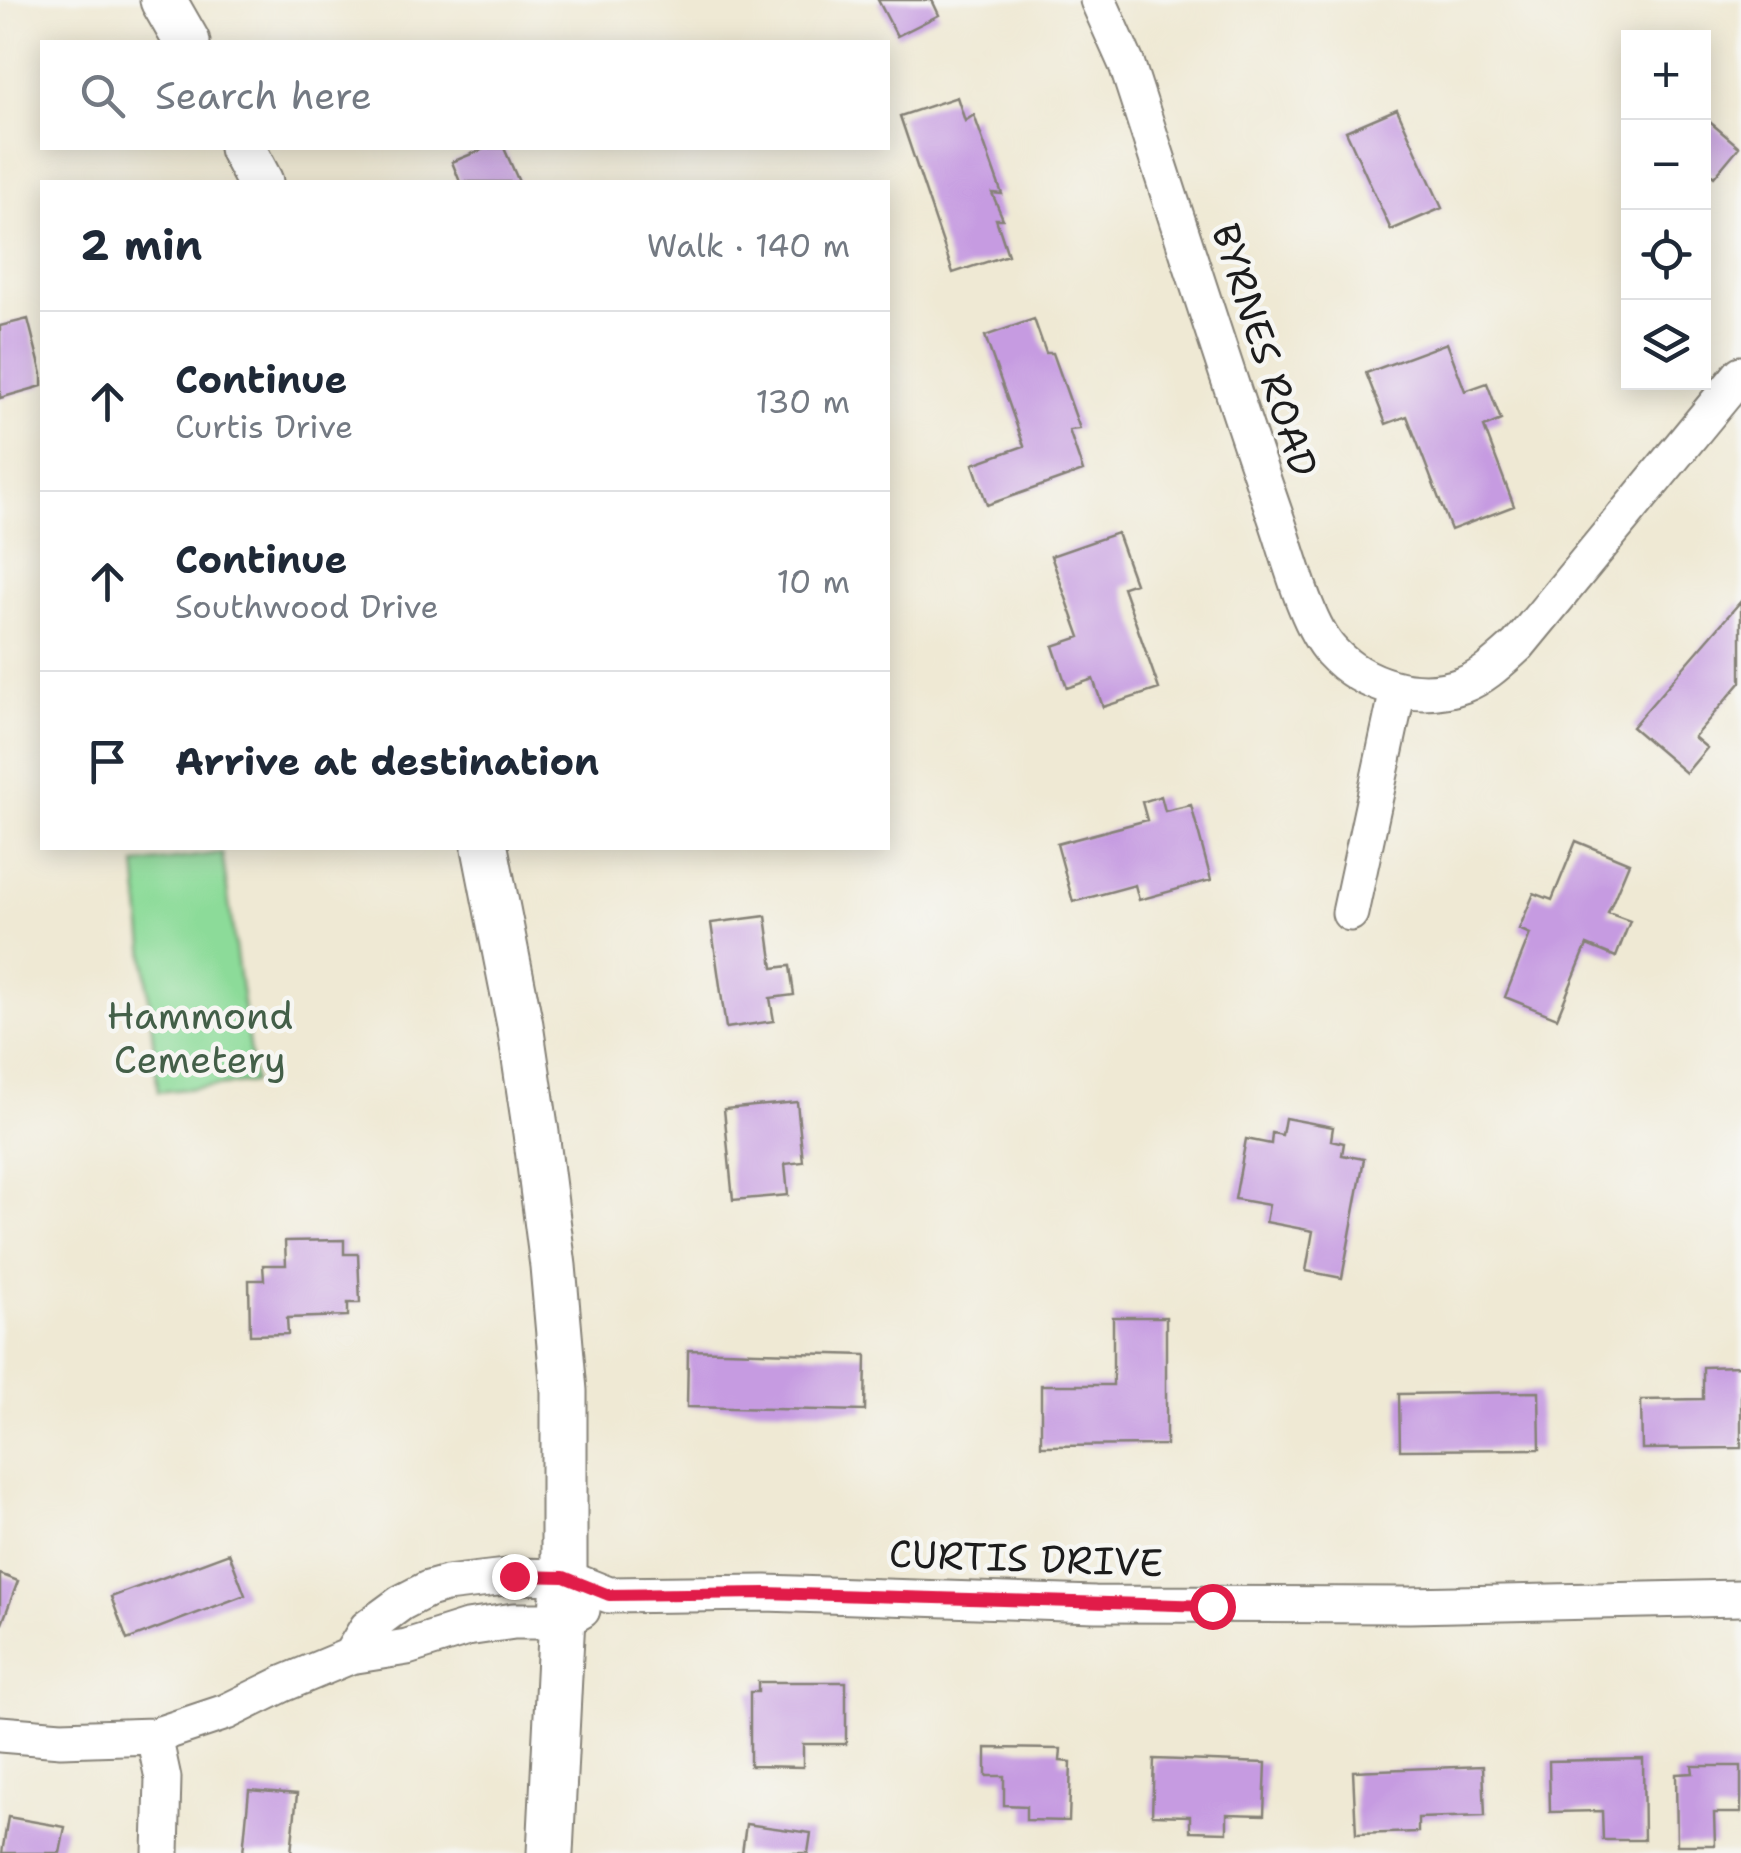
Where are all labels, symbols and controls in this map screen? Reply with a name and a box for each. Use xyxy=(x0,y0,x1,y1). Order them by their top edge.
map controls xyxy=(1621,30,1711,390)
button: + xyxy=(1621,30,1711,120)
search box xyxy=(40,40,890,150)
icon: search xyxy=(75,68,130,123)
text: Search here xyxy=(155,70,372,121)
button: − xyxy=(1621,120,1711,210)
button: locate xyxy=(1621,210,1711,300)
text: 2 min xyxy=(80,217,202,273)
street label: BYRNES ROAD xyxy=(1200,217,1330,483)
text: Walk · 140 m xyxy=(647,224,850,267)
button: layers xyxy=(1621,300,1711,390)
text: Continue xyxy=(175,354,347,405)
icon: ahead xyxy=(80,374,135,429)
text: 130 m xyxy=(755,380,850,423)
text: Curtis Drive xyxy=(175,405,353,448)
text: Continue xyxy=(175,534,347,585)
icon: ahead xyxy=(80,554,135,609)
text: 10 m xyxy=(777,560,850,603)
text: Southwood Drive xyxy=(175,585,439,628)
icon: arrive xyxy=(80,734,135,789)
text: Arrive at destination xyxy=(175,736,599,787)
park label: Hammond Cemetery xyxy=(107,990,293,1085)
street label: CURTIS DRIVE xyxy=(888,1528,1164,1588)
route end xyxy=(492,1554,538,1600)
route start xyxy=(1190,1584,1236,1630)

